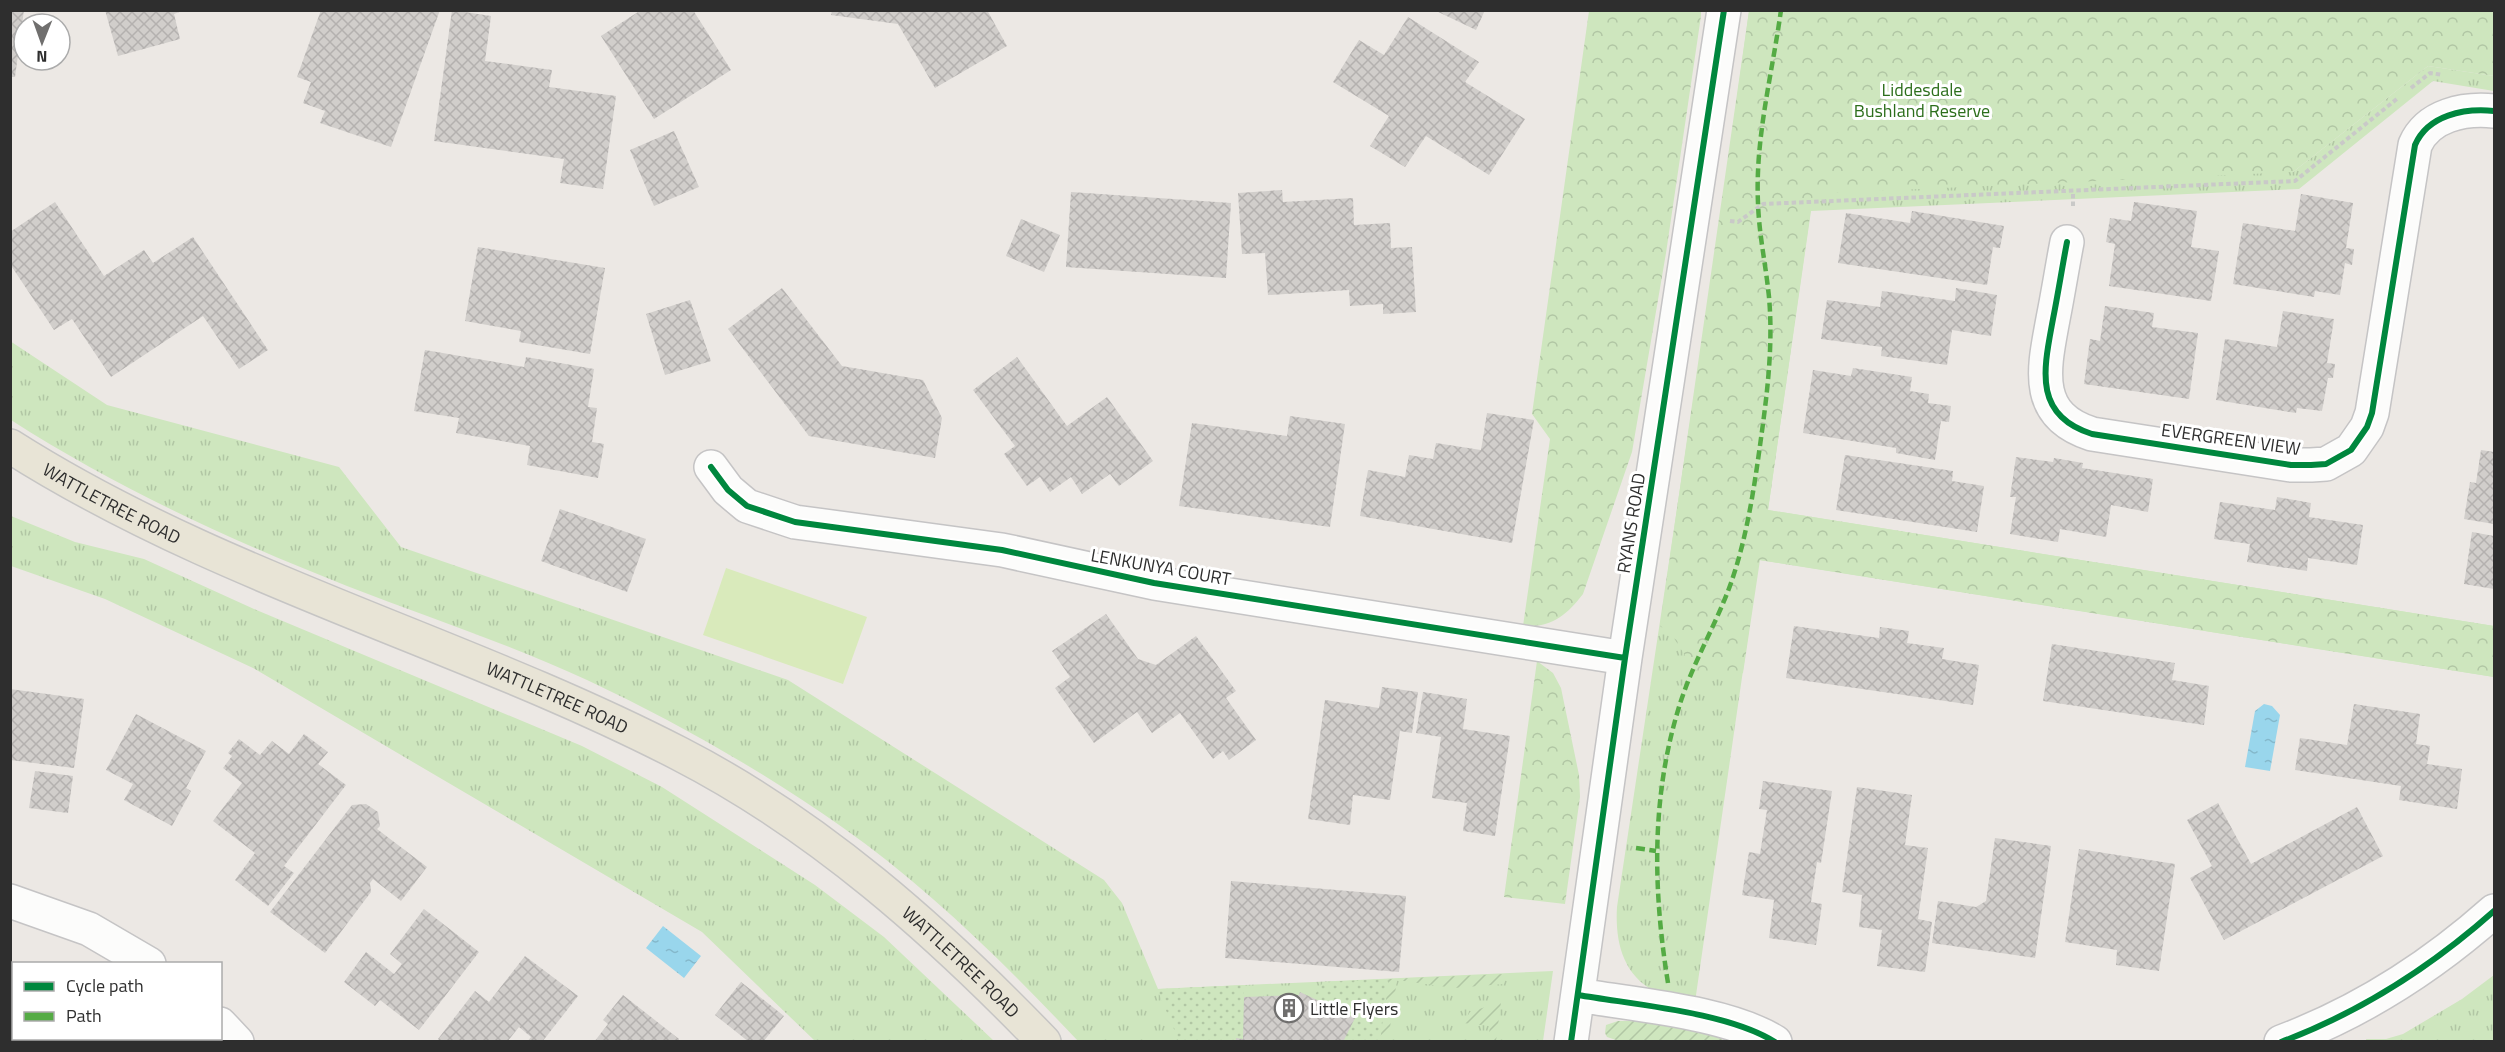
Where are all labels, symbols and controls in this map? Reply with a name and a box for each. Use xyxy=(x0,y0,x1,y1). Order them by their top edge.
north arrow xyxy=(12,12,72,72)
text: N xyxy=(36,45,47,69)
park label: Liddesdale Bushland Reserve xyxy=(1854,76,1990,124)
street label: EVERGREEN VIEW xyxy=(2160,416,2302,462)
street label: WATTLETREE ROAD xyxy=(38,456,186,550)
street label: RYANS ROAD xyxy=(1610,471,1652,575)
street label: LENKUNYA COURT xyxy=(1089,541,1234,593)
street label: WATTLETREE ROAD xyxy=(482,654,633,740)
street label: WATTLETREE ROAD xyxy=(896,899,1026,1024)
legend xyxy=(12,962,222,1040)
text: Cycle path xyxy=(66,972,144,999)
building icon: Little Flyers xyxy=(1273,992,1305,1024)
place label: Little Flyers xyxy=(1310,995,1398,1022)
text: Path xyxy=(66,1002,102,1029)

